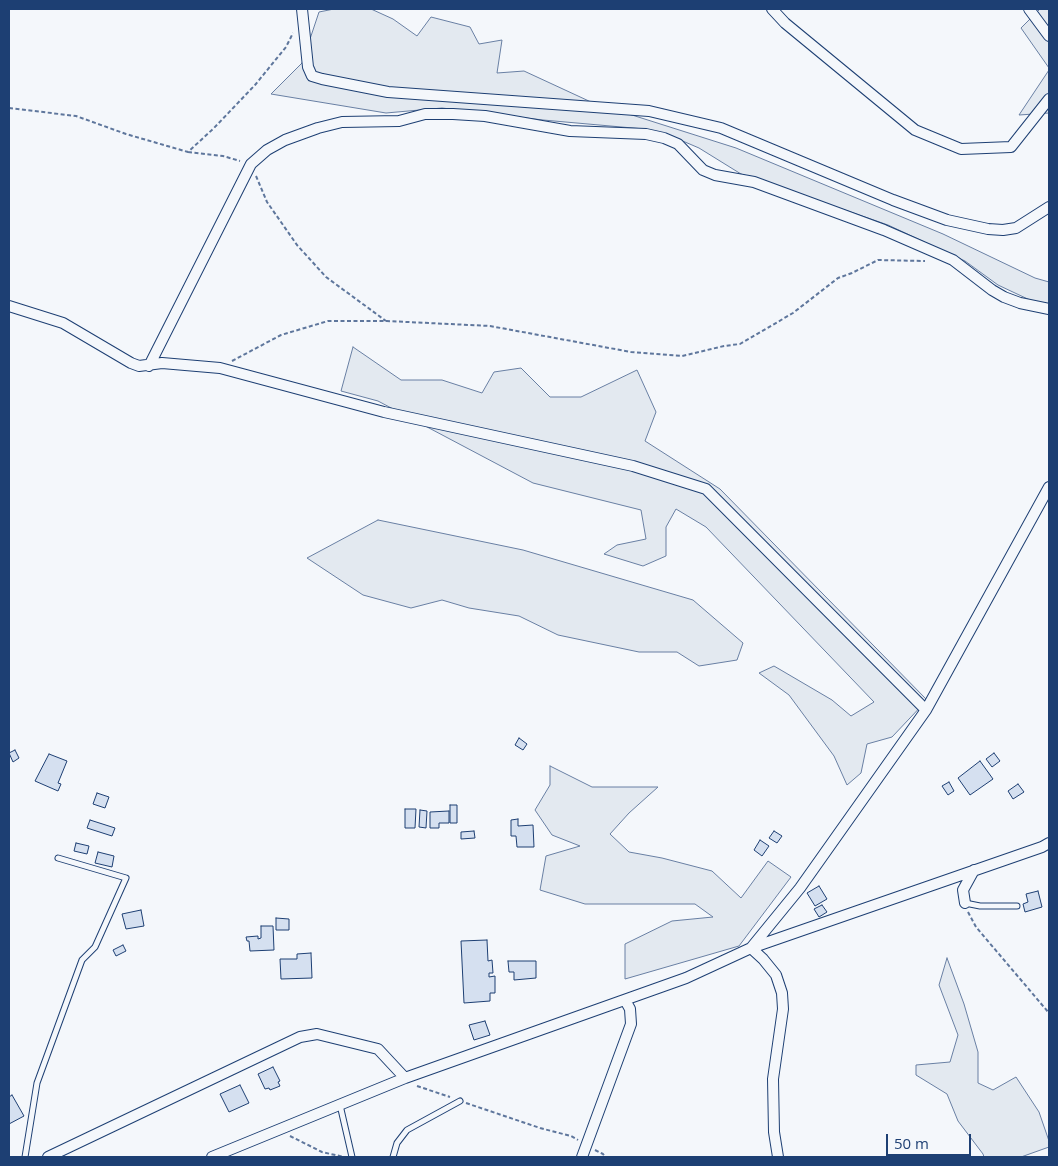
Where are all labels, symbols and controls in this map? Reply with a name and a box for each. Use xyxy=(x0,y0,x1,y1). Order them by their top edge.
scale bar xyxy=(888,1124,973,1156)
text: 50 m xyxy=(894,1133,929,1153)

